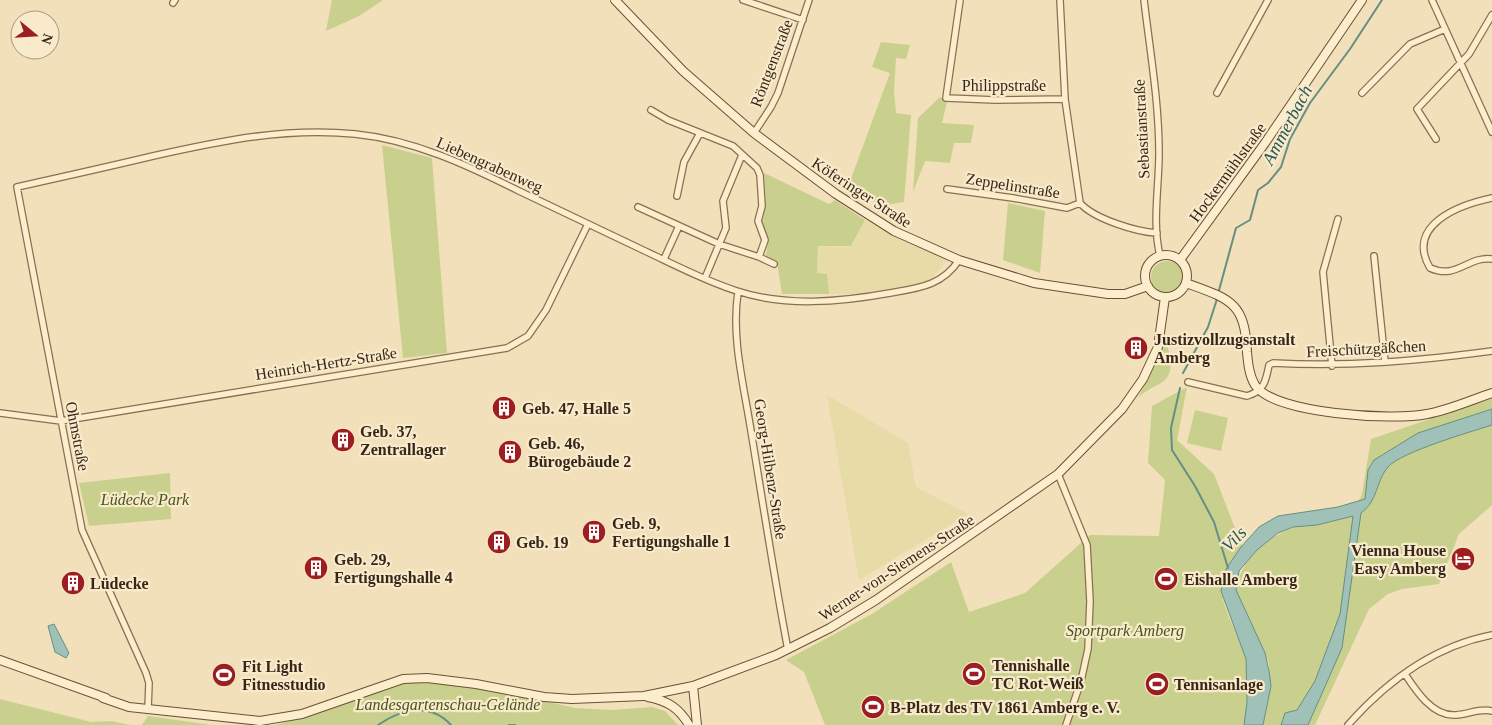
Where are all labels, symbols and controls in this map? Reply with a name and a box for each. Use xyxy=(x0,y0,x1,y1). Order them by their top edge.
north arrow xyxy=(10,10,60,60)
street label: Röntgenstraße xyxy=(747,17,797,110)
text: N xyxy=(38,32,56,46)
street label: Philippstraße xyxy=(962,77,1046,95)
street label: Sebastianstraße xyxy=(1130,79,1153,179)
water label: Ammerbach xyxy=(1257,82,1316,169)
street label: Hockermühlstraße xyxy=(1186,119,1269,225)
street label: Liebengrabenweg xyxy=(434,133,546,196)
street label: Köferinger Straße xyxy=(808,154,915,232)
street label: Zeppelinstraße xyxy=(964,170,1061,202)
place label: Justizvollzugsanstalt Amberg xyxy=(1154,331,1296,367)
building icon: Justizvollzugsanstalt Amberg xyxy=(1123,335,1149,361)
street label: Freischützgäßchen xyxy=(1306,337,1426,361)
street label: Heinrich-Hertz-Straße xyxy=(254,344,398,383)
building icon: Geb. 47, Halle 5 xyxy=(491,395,517,421)
street label: Georg-Hilbenz-Straße xyxy=(750,398,790,541)
street label: Ohmstraße xyxy=(62,400,93,472)
place label: Geb. 47, Halle 5 xyxy=(522,400,631,417)
place label: Geb. 37, Zentrallager xyxy=(360,423,446,459)
building icon: Geb. 37, Zentrallager xyxy=(330,427,356,453)
place label: Geb. 46, Bürogebäude 2 xyxy=(528,435,631,471)
building icon: Geb. 46, Bürogebäude 2 xyxy=(497,439,523,465)
park label: Lüdecke Park xyxy=(100,491,190,508)
street label: Werner-von-Siemens-Straße xyxy=(816,511,977,624)
place label: Geb. 9, Fertigungshalle 1 xyxy=(612,515,731,551)
building icon: Geb. 9, Fertigungshalle 1 xyxy=(581,519,607,545)
water label: Vils xyxy=(1218,522,1250,556)
building icon: Geb. 19 xyxy=(486,529,512,555)
place label: Geb. 19 xyxy=(516,534,568,551)
place label: Vienna House Easy Amberg xyxy=(1351,542,1446,578)
hotel icon: Vienna House Easy Amberg xyxy=(1450,546,1476,572)
place label: Geb. 29, Fertigungshalle 4 xyxy=(334,551,453,587)
building icon: Geb. 29, Fertigungshalle 4 xyxy=(303,555,329,581)
sports icon: Eishalle Amberg xyxy=(1153,566,1179,592)
building icon: Lüdecke xyxy=(60,570,86,596)
place label: Eishalle Amberg xyxy=(1184,571,1297,589)
place label: Lüdecke xyxy=(90,575,149,592)
park label: Sportpark Amberg xyxy=(1066,622,1184,640)
place label: Tennishalle TC Rot-Weiß xyxy=(992,657,1084,692)
place label: Fit Light Fitnesstudio xyxy=(242,658,326,693)
sports icon: Tennishalle TC Rot-Weiß xyxy=(961,661,987,687)
sports icon: Fit Light Fitnesstudio xyxy=(211,662,237,688)
sports icon: Tennisanlage xyxy=(1144,671,1170,697)
place label: Tennisanlage xyxy=(1174,676,1263,694)
sports icon: B-Platz des TV 1861 Amberg e. V. xyxy=(860,694,886,720)
park label: Landesgartenschau-Gelände xyxy=(355,696,540,714)
place label: B-Platz des TV 1861 Amberg e. V. xyxy=(890,699,1120,717)

